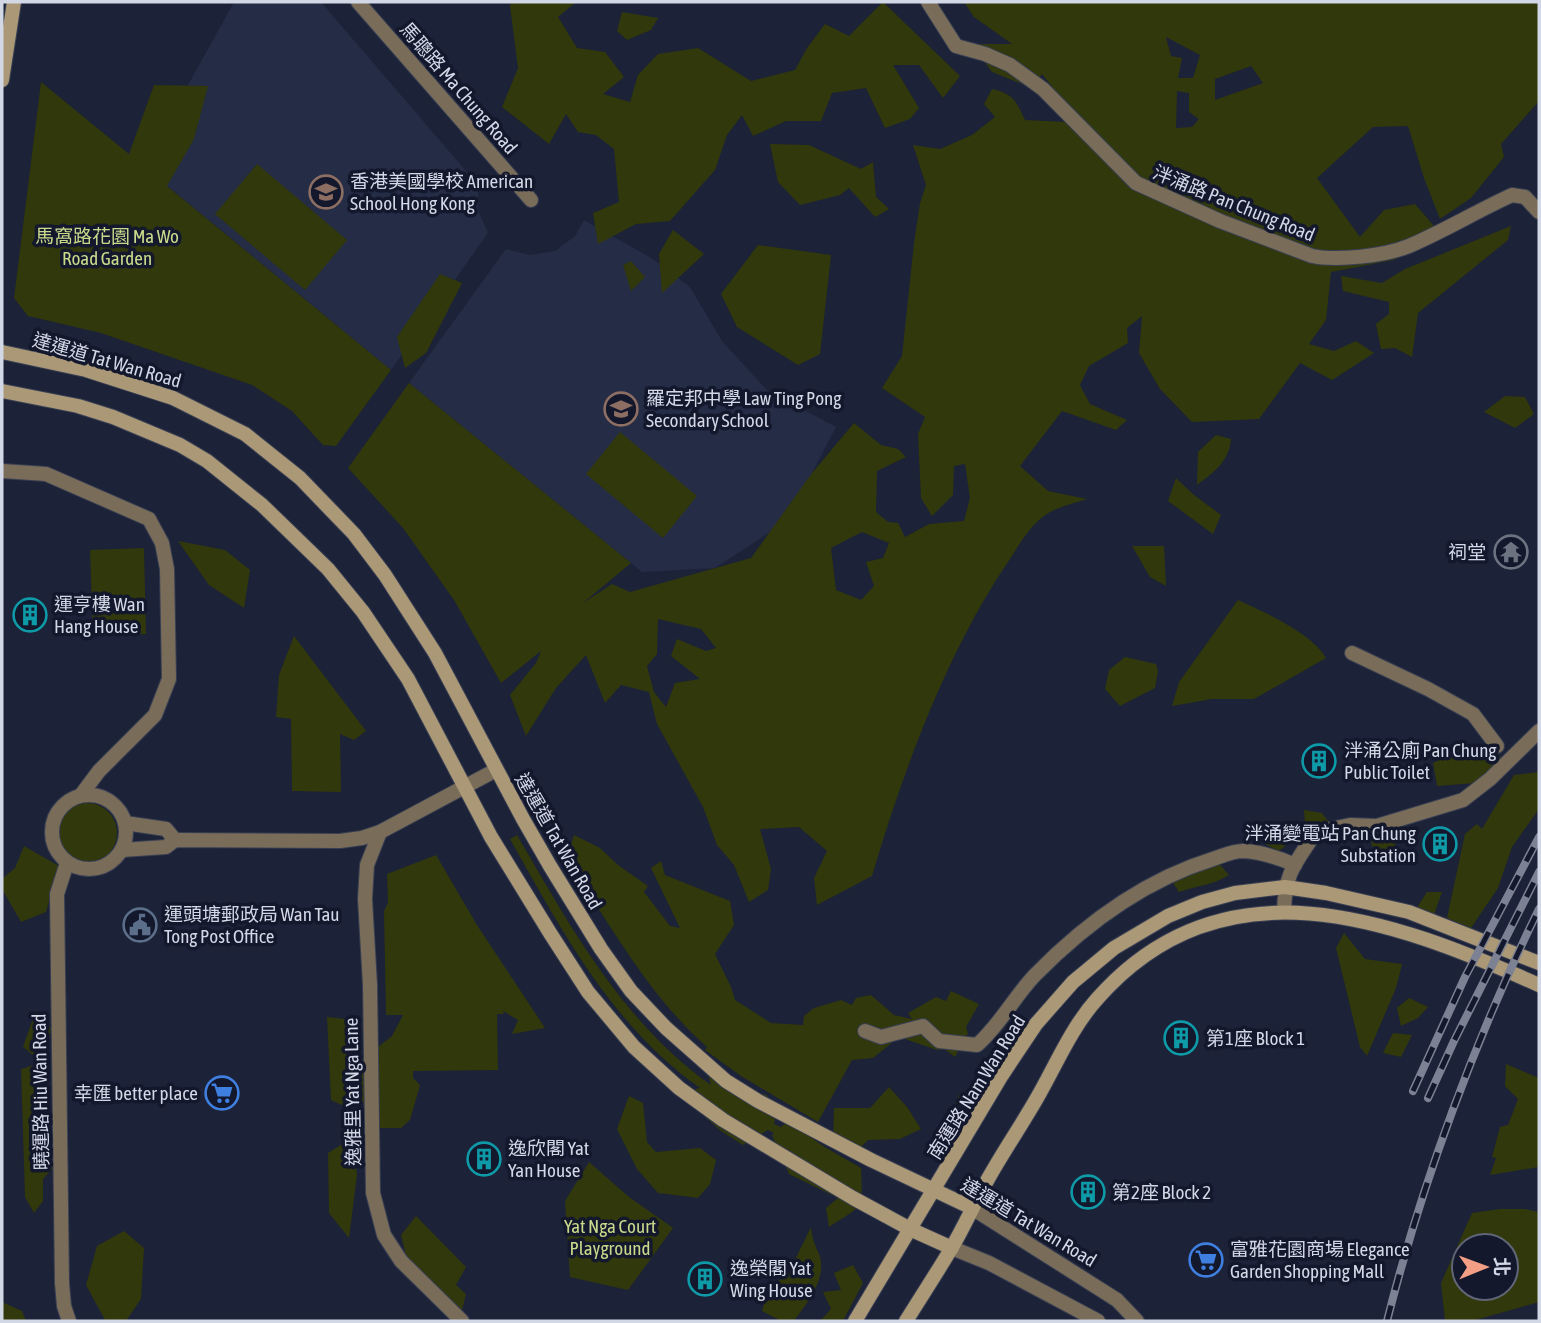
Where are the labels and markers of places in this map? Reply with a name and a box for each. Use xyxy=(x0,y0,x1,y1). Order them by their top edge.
place label: 香港美國學校 American School Hong Kong xyxy=(350,170,533,214)
school or university icon: 香港美國學校 American School Hong Kong xyxy=(307,173,345,211)
place label: 羅定邦中學 Law Ting Pong Secondary School xyxy=(646,387,842,431)
school or university icon: 羅定邦中學 Law Ting Pong Secondary School xyxy=(602,390,640,428)
temple icon: 祠堂 xyxy=(1492,533,1530,571)
place label: 祠堂 xyxy=(1448,541,1486,563)
place label: 運亨樓 Wan Hang House xyxy=(54,593,145,637)
building icon: 運亨樓 Wan Hang House xyxy=(11,596,49,634)
place label: 泮涌公廁 Pan Chung Public Toilet xyxy=(1344,739,1497,783)
building icon: 泮涌公廁 Pan Chung Public Toilet xyxy=(1300,742,1338,780)
place label: 泮涌變電站 Pan Chung Substation xyxy=(1244,822,1417,866)
building icon: 泮涌變電站 Pan Chung Substation xyxy=(1421,825,1459,863)
place label: 運頭塘郵政局 Wan Tau Tong Post Office xyxy=(164,903,340,947)
public building icon: 運頭塘郵政局 Wan Tau Tong Post Office xyxy=(121,906,159,944)
building icon: 第1座 Block 1 xyxy=(1162,1019,1200,1057)
place label: 第1座 Block 1 xyxy=(1206,1027,1305,1049)
supermarket icon: 幸匯 better place xyxy=(203,1074,241,1112)
place label: 幸匯 better place xyxy=(74,1082,198,1104)
place label: 逸欣閣 Yat Yan House xyxy=(508,1137,589,1181)
building icon: 逸欣閣 Yat Yan House xyxy=(465,1140,503,1178)
building icon: 第2座 Block 2 xyxy=(1069,1173,1107,1211)
place label: 第2座 Block 2 xyxy=(1112,1181,1211,1203)
place label: 富雅花園商場 Elegance Garden Shopping Mall xyxy=(1230,1238,1410,1282)
supermarket icon: 富雅花園商場 Elegance Garden Shopping Mall xyxy=(1187,1241,1225,1279)
place label: 逸榮閣 Yat Wing House xyxy=(730,1257,813,1301)
building icon: 逸榮閣 Yat Wing House xyxy=(686,1260,724,1298)

